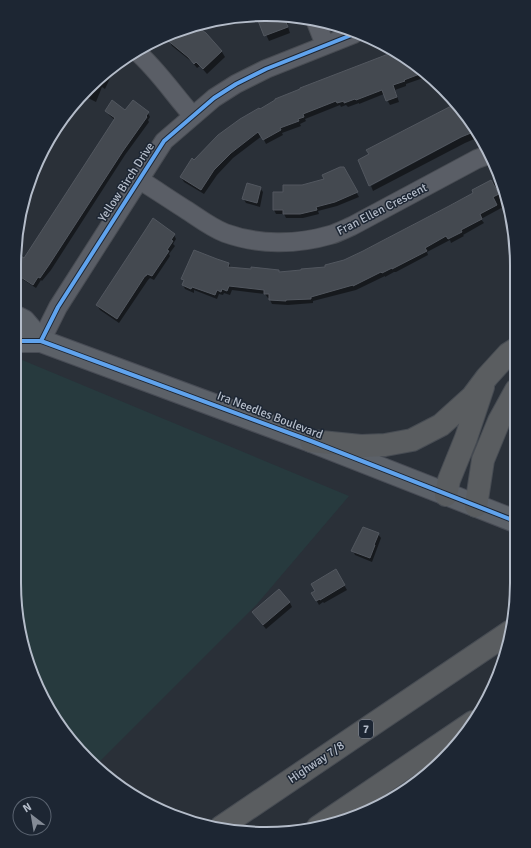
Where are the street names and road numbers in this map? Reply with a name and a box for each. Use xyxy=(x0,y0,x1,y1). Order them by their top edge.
street label: Yellow Birch Drive xyxy=(95,140,158,225)
street label: Fran Ellen Crescent xyxy=(335,180,430,239)
street label: Ira Needles Boulevard xyxy=(215,388,325,443)
road number: 7 xyxy=(359,720,373,738)
street label: Highway 7/8 xyxy=(285,738,347,787)

